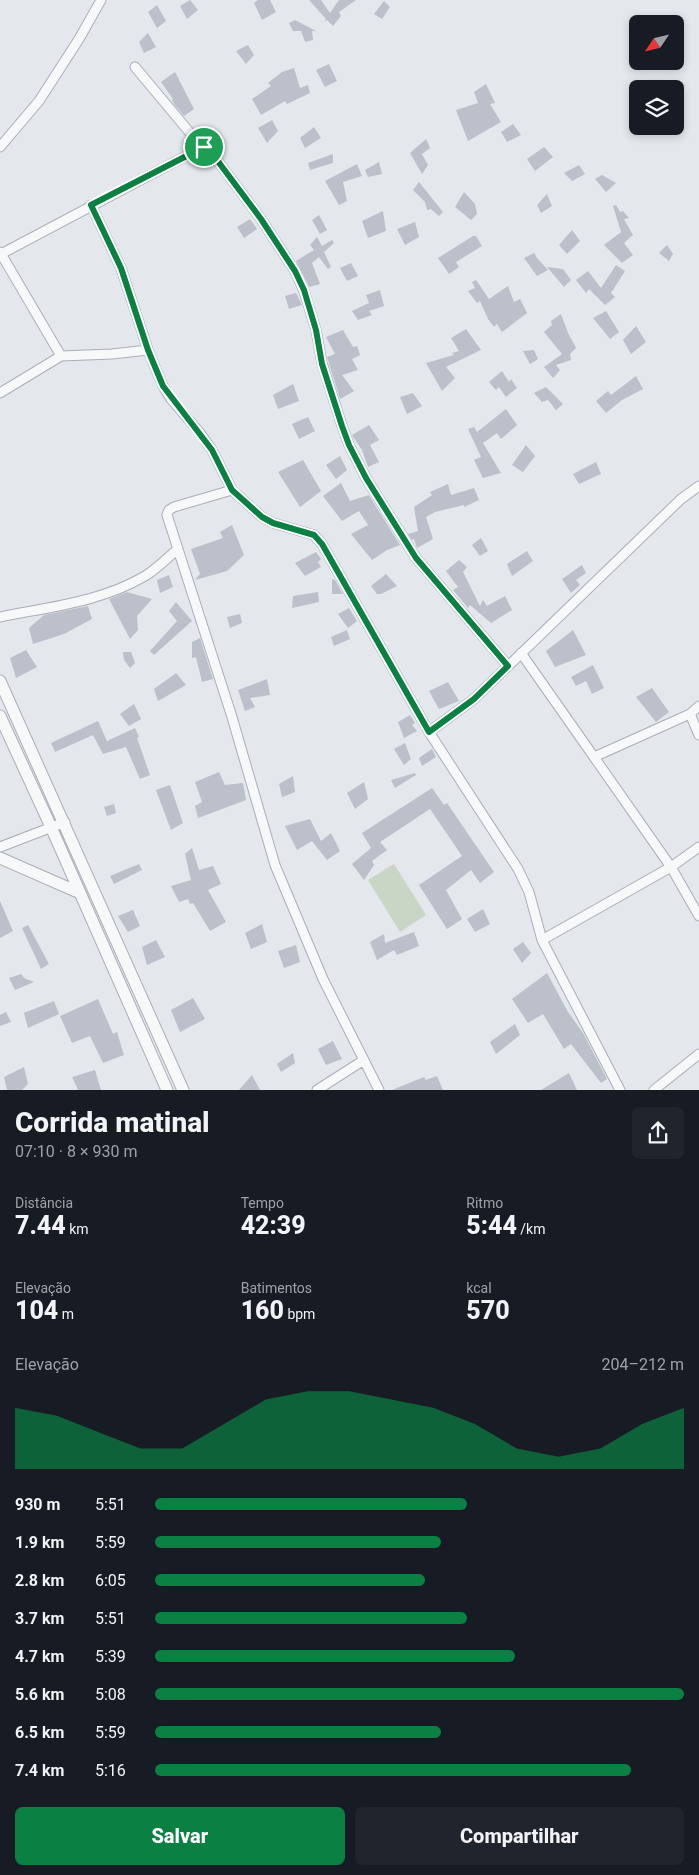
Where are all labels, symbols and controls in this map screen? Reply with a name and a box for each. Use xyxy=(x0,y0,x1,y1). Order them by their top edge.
north arrow xyxy=(629,15,684,70)
map controls xyxy=(629,15,684,135)
button: layers xyxy=(629,80,684,135)
pin xyxy=(183,126,225,168)
icon: arrive xyxy=(190,133,218,161)
text: Corrida matinal xyxy=(15,1106,210,1139)
button: share xyxy=(632,1107,684,1159)
text: 07:10 · 8 × 930 m xyxy=(15,1142,137,1161)
text: Distância xyxy=(15,1195,73,1211)
text: Tempo xyxy=(241,1195,284,1211)
text: Ritmo xyxy=(466,1195,503,1211)
text: 7.44 xyxy=(15,1211,66,1240)
text: 42:39 xyxy=(241,1211,306,1240)
text: 5:44 xyxy=(466,1211,517,1240)
text: km xyxy=(66,1221,89,1237)
text: /km xyxy=(517,1221,545,1237)
text: Elevação xyxy=(15,1280,71,1296)
text: Batimentos xyxy=(241,1280,312,1296)
text: kcal xyxy=(466,1280,492,1296)
text: 104 xyxy=(15,1296,58,1325)
text: 160 xyxy=(241,1296,284,1325)
text: 570 xyxy=(466,1296,510,1325)
text: m xyxy=(58,1306,74,1322)
text: bpm xyxy=(284,1306,315,1322)
text: Elevação xyxy=(15,1355,79,1374)
text: 204–212 m xyxy=(602,1355,684,1374)
text: 930 m xyxy=(15,1495,60,1514)
text: 5:51 xyxy=(95,1495,126,1514)
text: 1.9 km xyxy=(15,1533,64,1552)
text: 5:59 xyxy=(95,1533,126,1552)
text: 2.8 km xyxy=(15,1571,64,1590)
text: 6:05 xyxy=(95,1571,126,1590)
text: 3.7 km xyxy=(15,1609,64,1628)
text: 5:51 xyxy=(95,1609,126,1628)
text: 4.7 km xyxy=(15,1647,64,1666)
text: 5:39 xyxy=(95,1647,126,1666)
text: 5.6 km xyxy=(15,1685,64,1704)
text: 5:08 xyxy=(95,1685,126,1704)
text: 6.5 km xyxy=(15,1723,64,1742)
text: 5:59 xyxy=(95,1723,126,1742)
text: 7.4 km xyxy=(15,1761,64,1780)
text: 5:16 xyxy=(95,1761,126,1780)
button: Salvar xyxy=(15,1807,345,1865)
button: Compartilhar xyxy=(355,1807,684,1865)

